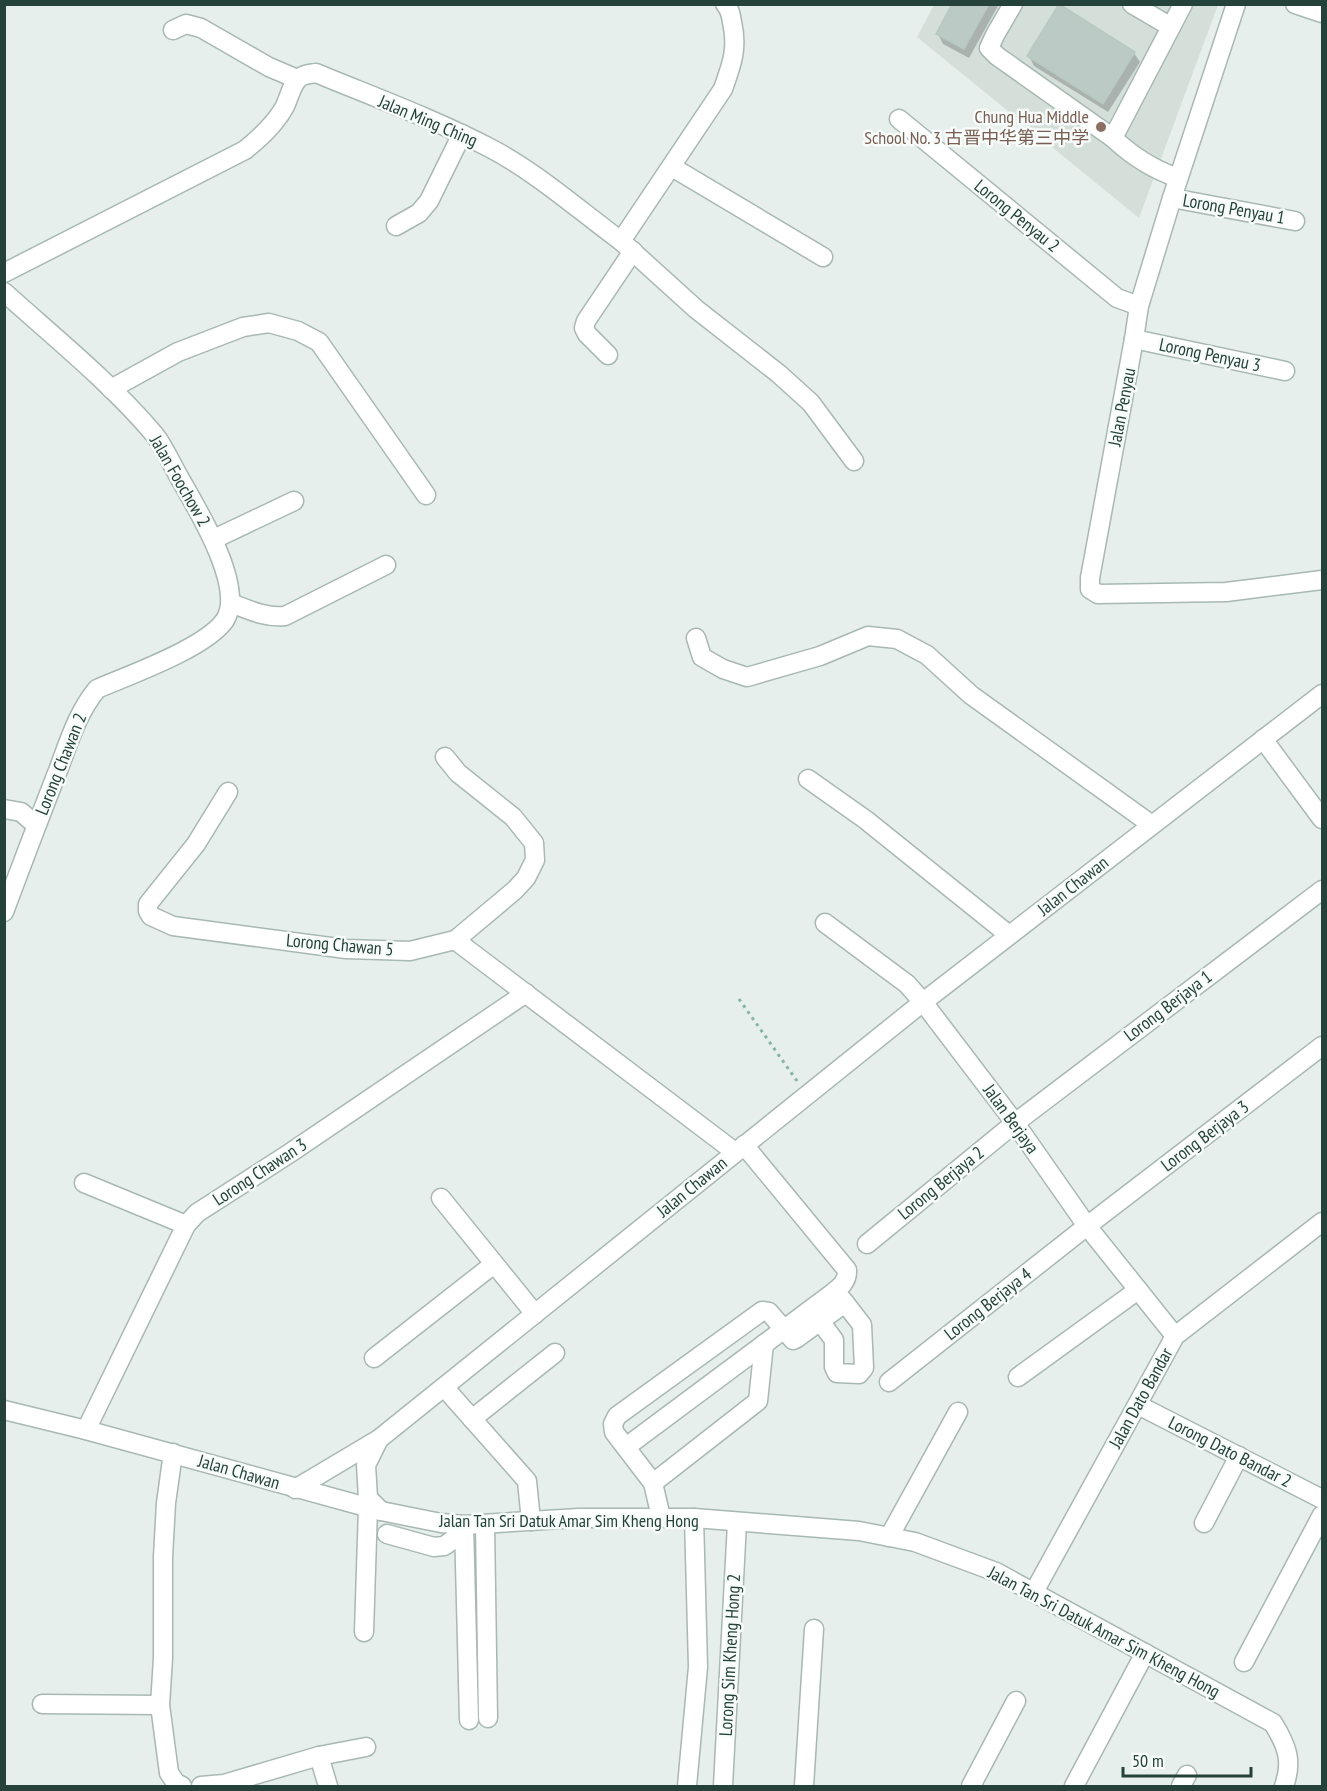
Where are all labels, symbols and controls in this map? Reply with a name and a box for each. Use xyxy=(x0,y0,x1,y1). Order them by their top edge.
street label: Jalan Ming Ching xyxy=(374,89,481,152)
place label: Chung Hua Middle School No. 3 古晋中华第三中学 xyxy=(864,105,1089,149)
marker: Chung Hua Middle School No. 3 古晋中华第三中学 xyxy=(1094,120,1108,134)
street label: Lorong Penyau 2 xyxy=(970,174,1065,257)
street label: Lorong Penyau 1 xyxy=(1181,188,1287,229)
street label: Lorong Penyau 3 xyxy=(1157,333,1263,376)
street label: Jalan Penyau xyxy=(1102,366,1140,449)
street label: Jalan Foochow 2 xyxy=(145,430,216,531)
street label: Lorong Chawan 2 xyxy=(30,710,91,818)
street label: Jalan Chawan xyxy=(1032,851,1113,921)
street label: Lorong Chawan 5 xyxy=(285,928,395,961)
street label: Lorong Berjaya 1 xyxy=(1119,965,1216,1046)
street label: Jalan Berjaya xyxy=(978,1079,1044,1158)
street label: Lorong Berjaya 3 xyxy=(1156,1095,1253,1176)
street label: Lorong Chawan 3 xyxy=(208,1133,311,1211)
street label: Lorong Berjaya 2 xyxy=(893,1141,989,1224)
street label: Jalan Chawan xyxy=(651,1151,731,1223)
street label: Lorong Berjaya 4 xyxy=(939,1262,1036,1345)
street label: Jalan Dato Bandar xyxy=(1103,1343,1178,1453)
street label: Lorong Dato Bandar 2 xyxy=(1165,1411,1296,1492)
street label: Jalan Chawan xyxy=(195,1449,283,1494)
street label: Jalan Tan Sri Datuk Amar Sim Kheng Hong xyxy=(438,1509,699,1532)
street label: Jalan Tan Sri Datuk Amar Sim Kheng Hong xyxy=(983,1560,1224,1703)
street label: Lorong Sim Kheng Hong 2 xyxy=(714,1573,745,1737)
scale bar xyxy=(1123,1740,1250,1778)
text: 50 m xyxy=(1132,1749,1164,1772)

